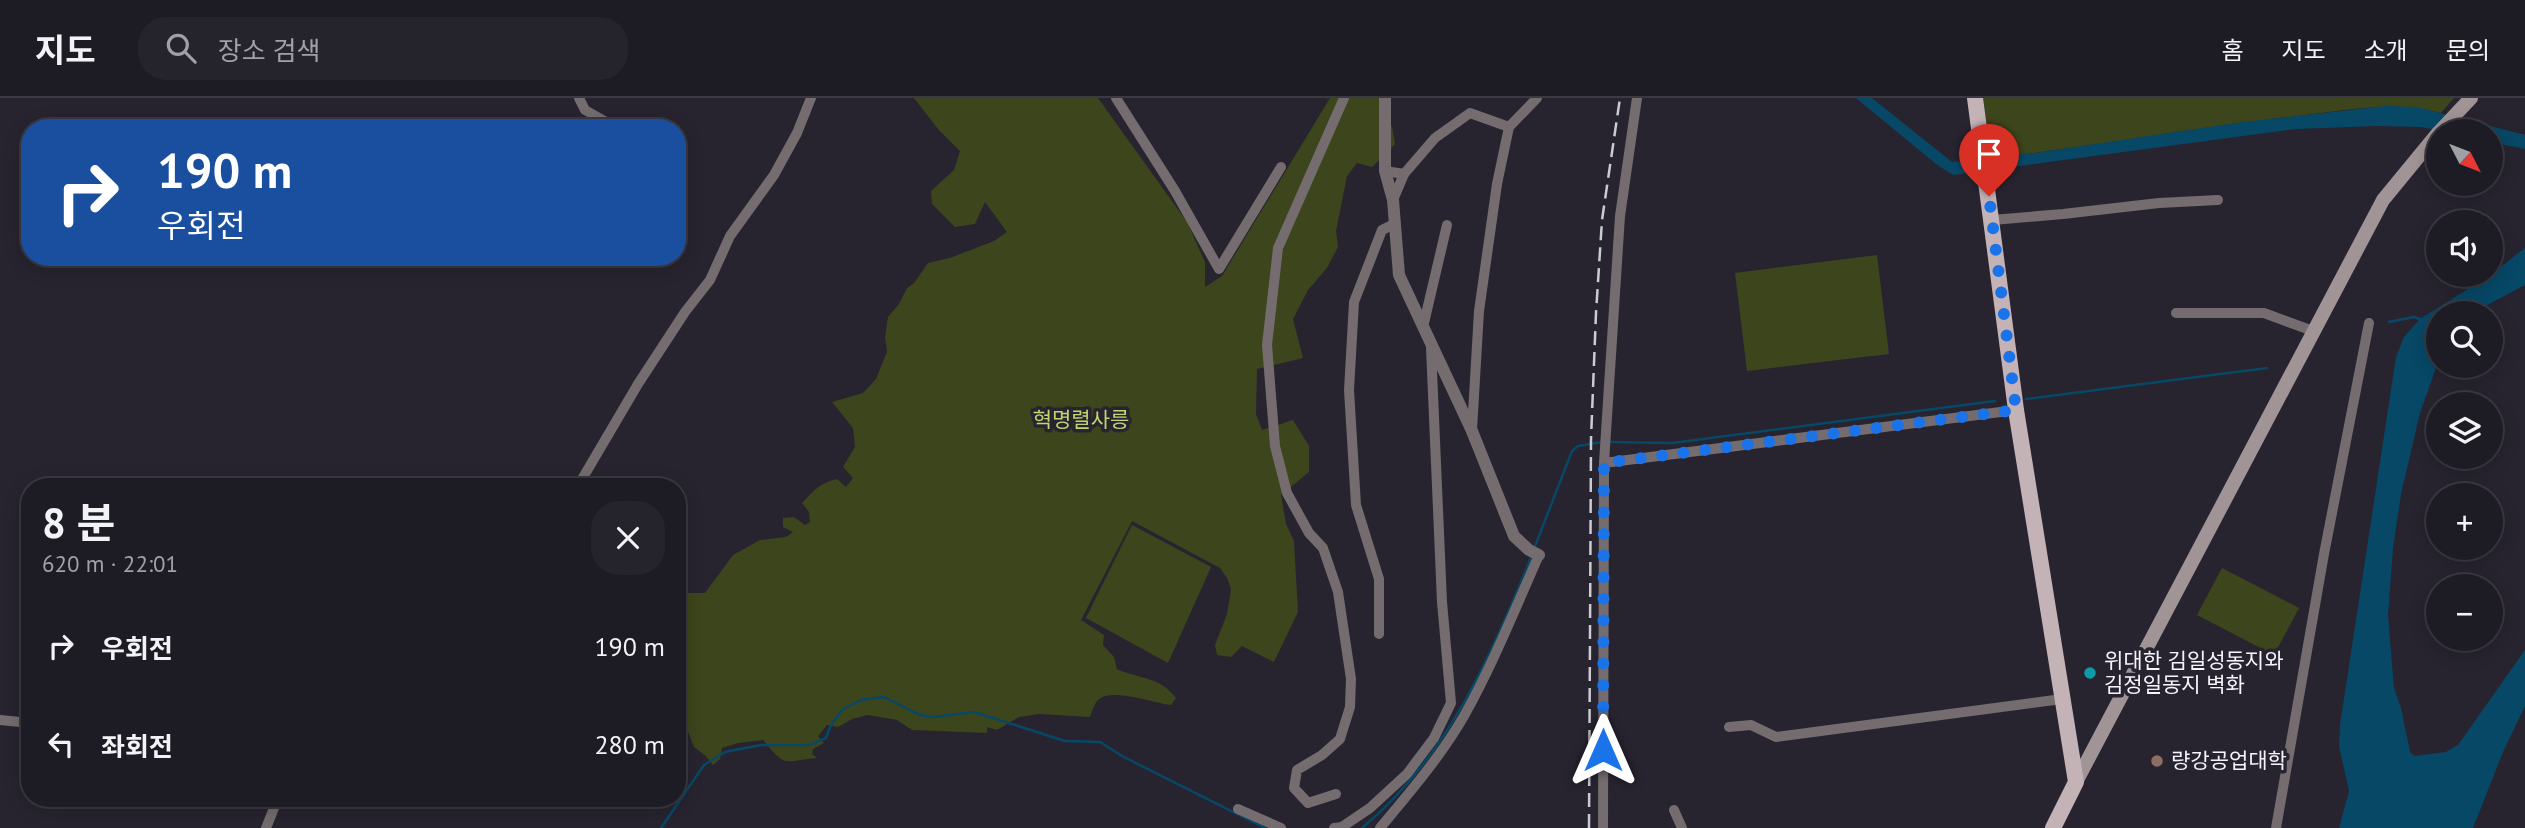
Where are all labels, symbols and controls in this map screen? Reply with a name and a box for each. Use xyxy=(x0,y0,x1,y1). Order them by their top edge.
search box xyxy=(138,17,628,80)
text: 지도 xyxy=(35,28,96,71)
icon: search xyxy=(162,29,200,67)
text: 장소 검색 xyxy=(218,34,320,67)
text: 홈 xyxy=(2221,35,2243,66)
text: 지도 xyxy=(2281,35,2326,66)
text: 소개 xyxy=(2364,35,2408,66)
text: 문의 xyxy=(2446,35,2490,66)
north arrow xyxy=(2426,119,2502,196)
map controls xyxy=(2426,119,2503,651)
pin xyxy=(1959,124,2019,196)
icon: arrive xyxy=(1970,135,2008,173)
text: 190 m xyxy=(157,138,292,202)
icon: right xyxy=(42,147,133,238)
text: 우회전 xyxy=(157,204,245,246)
button: sound xyxy=(2426,210,2503,287)
button: search xyxy=(2426,301,2503,378)
button: layers xyxy=(2426,392,2503,469)
park label: 혁명렬사릉 xyxy=(1033,406,1129,433)
button: + xyxy=(2426,483,2503,560)
text: 8 분 xyxy=(42,495,115,550)
button: close xyxy=(591,501,665,575)
text: 620 m · 22:01 xyxy=(42,549,178,578)
button: − xyxy=(2426,574,2503,651)
icon: right xyxy=(42,627,80,665)
text: 190 m xyxy=(594,630,665,663)
text: 우회전 xyxy=(101,632,173,665)
place label: 위대한 김일성동지와 김정일동지 벽화 xyxy=(2104,647,2284,698)
marker: 위대한 김일성동지와 김정일동지 벽화 xyxy=(2082,665,2098,681)
position arrow xyxy=(1566,713,1640,787)
icon: left xyxy=(42,725,80,763)
text: 280 m xyxy=(594,728,665,761)
text: 좌회전 xyxy=(101,730,173,763)
place label: 량강공업대학 xyxy=(2171,747,2287,774)
marker: 량강공업대학 xyxy=(2149,753,2165,769)

